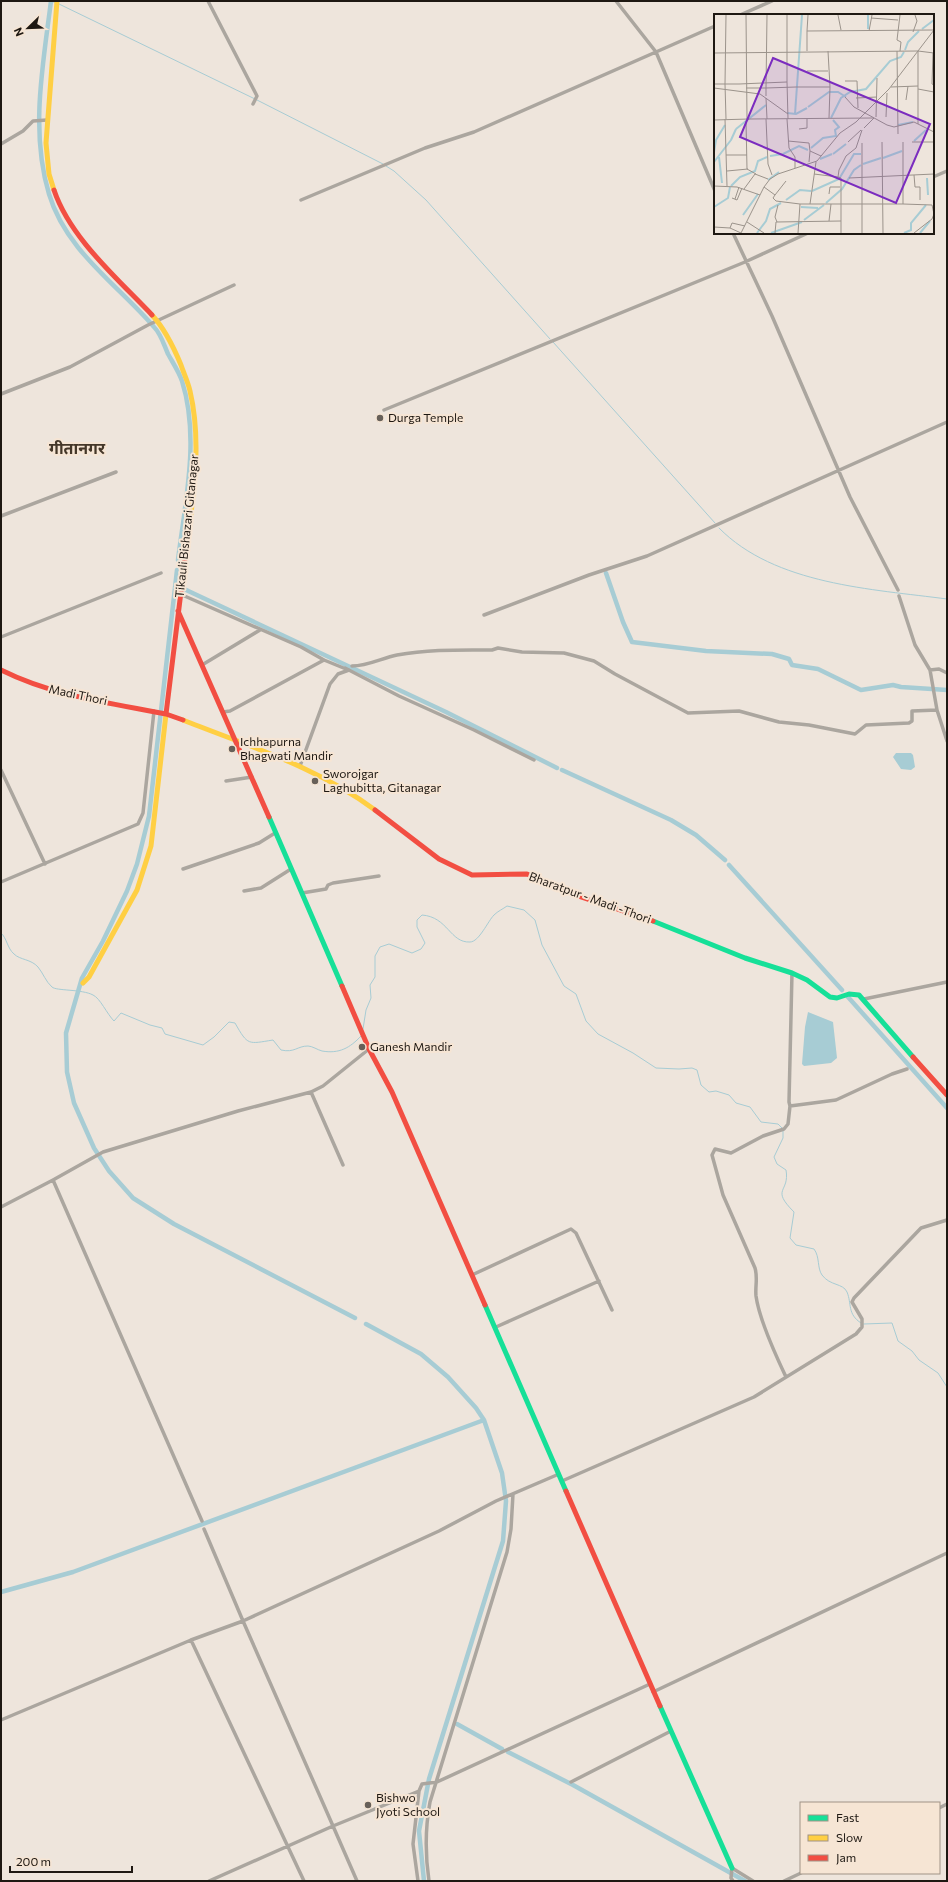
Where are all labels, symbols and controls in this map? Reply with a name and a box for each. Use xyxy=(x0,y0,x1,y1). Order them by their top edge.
north arrow xyxy=(8,8,48,48)
inset map xyxy=(714,14,934,234)
text: N xyxy=(11,26,26,38)
place label: Durga Temple xyxy=(388,410,463,424)
marker: Durga Temple xyxy=(375,413,385,423)
district label: गीतानगर xyxy=(49,438,106,457)
street label: Tikauli Bishazari Gitanagar xyxy=(172,453,201,598)
street label: Madi Thori xyxy=(48,681,109,707)
place label: Ichhapurna Bhagwati Mandir xyxy=(240,734,333,762)
marker: Ichhapurna Bhagwati Mandir xyxy=(227,744,237,754)
place label: Sworojgar Laghubitta, Gitanagar xyxy=(323,766,442,794)
marker: Sworojgar Laghubitta, Gitanagar xyxy=(310,776,320,786)
street label: Bharatpur - Madi -Thori xyxy=(527,868,653,926)
place label: Ganesh Mandir xyxy=(370,1039,452,1053)
marker: Ganesh Mandir xyxy=(357,1042,367,1052)
place label: Bishwo Jyoti School xyxy=(376,1790,440,1819)
marker: Bishwo Jyoti School xyxy=(363,1800,373,1810)
legend xyxy=(800,1802,940,1874)
text: Fast xyxy=(836,1810,859,1824)
text: Slow xyxy=(836,1830,863,1844)
scale bar xyxy=(10,1848,132,1874)
text: Jam xyxy=(836,1850,856,1865)
text: 200 m xyxy=(16,1854,51,1868)

